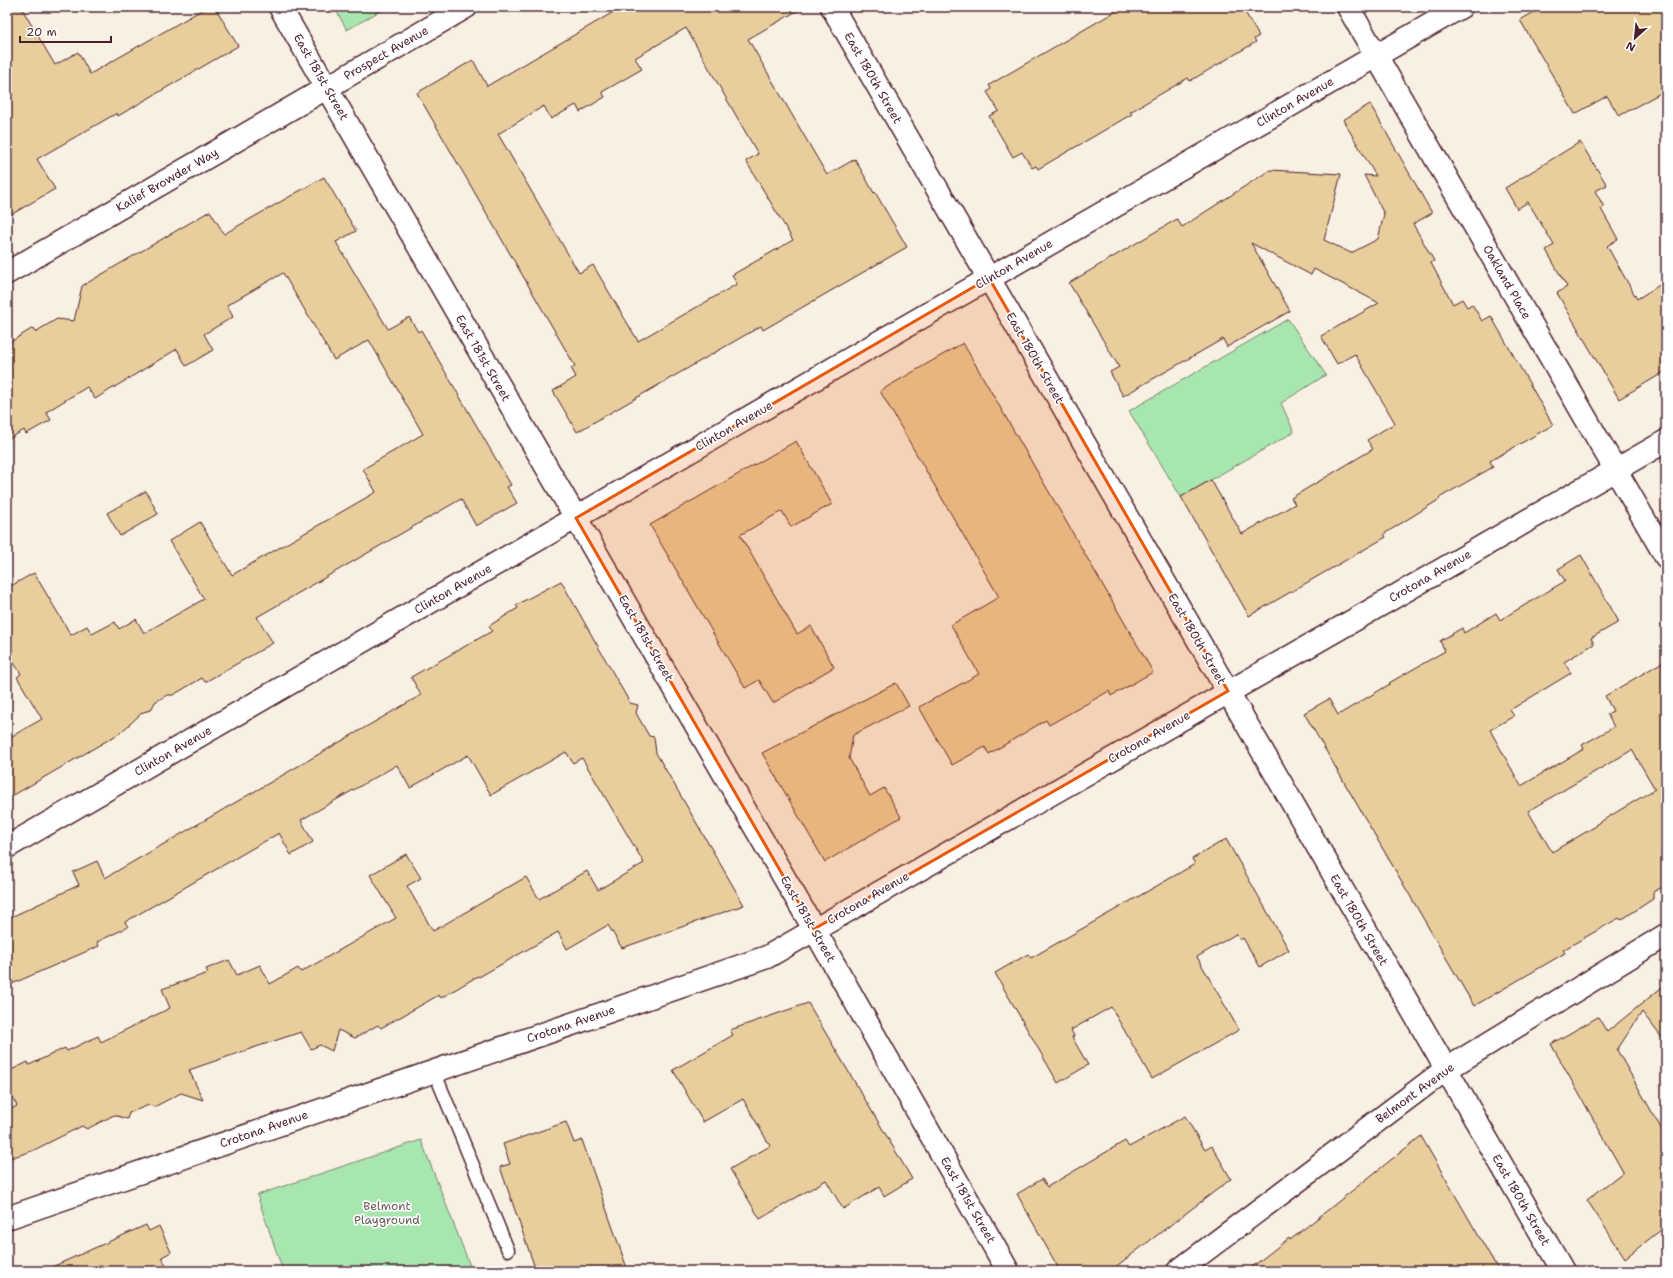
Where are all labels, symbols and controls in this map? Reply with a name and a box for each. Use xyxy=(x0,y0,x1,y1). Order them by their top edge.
scale bar xyxy=(20,18,111,44)
north arrow xyxy=(1615,18,1655,58)
street label: Prospect Avenue xyxy=(341,22,432,84)
text: 20 m xyxy=(26,24,57,40)
street label: East 180th Street xyxy=(840,29,906,127)
street label: East 181st Street xyxy=(290,31,352,123)
text: N xyxy=(1623,38,1638,55)
street label: Clinton Avenue xyxy=(1253,73,1337,131)
street label: Kalief Browder Way xyxy=(113,144,221,216)
street label: Clinton Avenue xyxy=(972,235,1056,293)
street label: Oakland Place xyxy=(1479,242,1535,322)
street label: East 180th Street xyxy=(1002,309,1068,407)
street label: East 181st Street xyxy=(452,312,514,404)
street label: Clinton Avenue xyxy=(692,397,776,455)
street label: Crotona Avenue xyxy=(1386,546,1474,606)
street label: Clinton Avenue xyxy=(411,560,495,618)
street label: East 180th Street xyxy=(1164,590,1230,688)
street label: East 181st Street xyxy=(615,592,677,684)
street label: Crotona Avenue xyxy=(1105,707,1193,767)
street label: Clinton Avenue xyxy=(131,722,215,780)
street label: Crotona Avenue xyxy=(824,868,912,928)
street label: East 180th Street xyxy=(1326,871,1392,969)
street label: East 181st Street xyxy=(777,873,839,965)
street label: Crotona Avenue xyxy=(525,1001,618,1047)
street label: Belmont Avenue xyxy=(1372,1059,1458,1127)
street label: Crotona Avenue xyxy=(218,1106,311,1152)
street label: East 180th Street xyxy=(1488,1151,1554,1249)
street label: East 181st Street xyxy=(937,1154,999,1246)
park label: Belmont Playground xyxy=(354,1198,420,1228)

